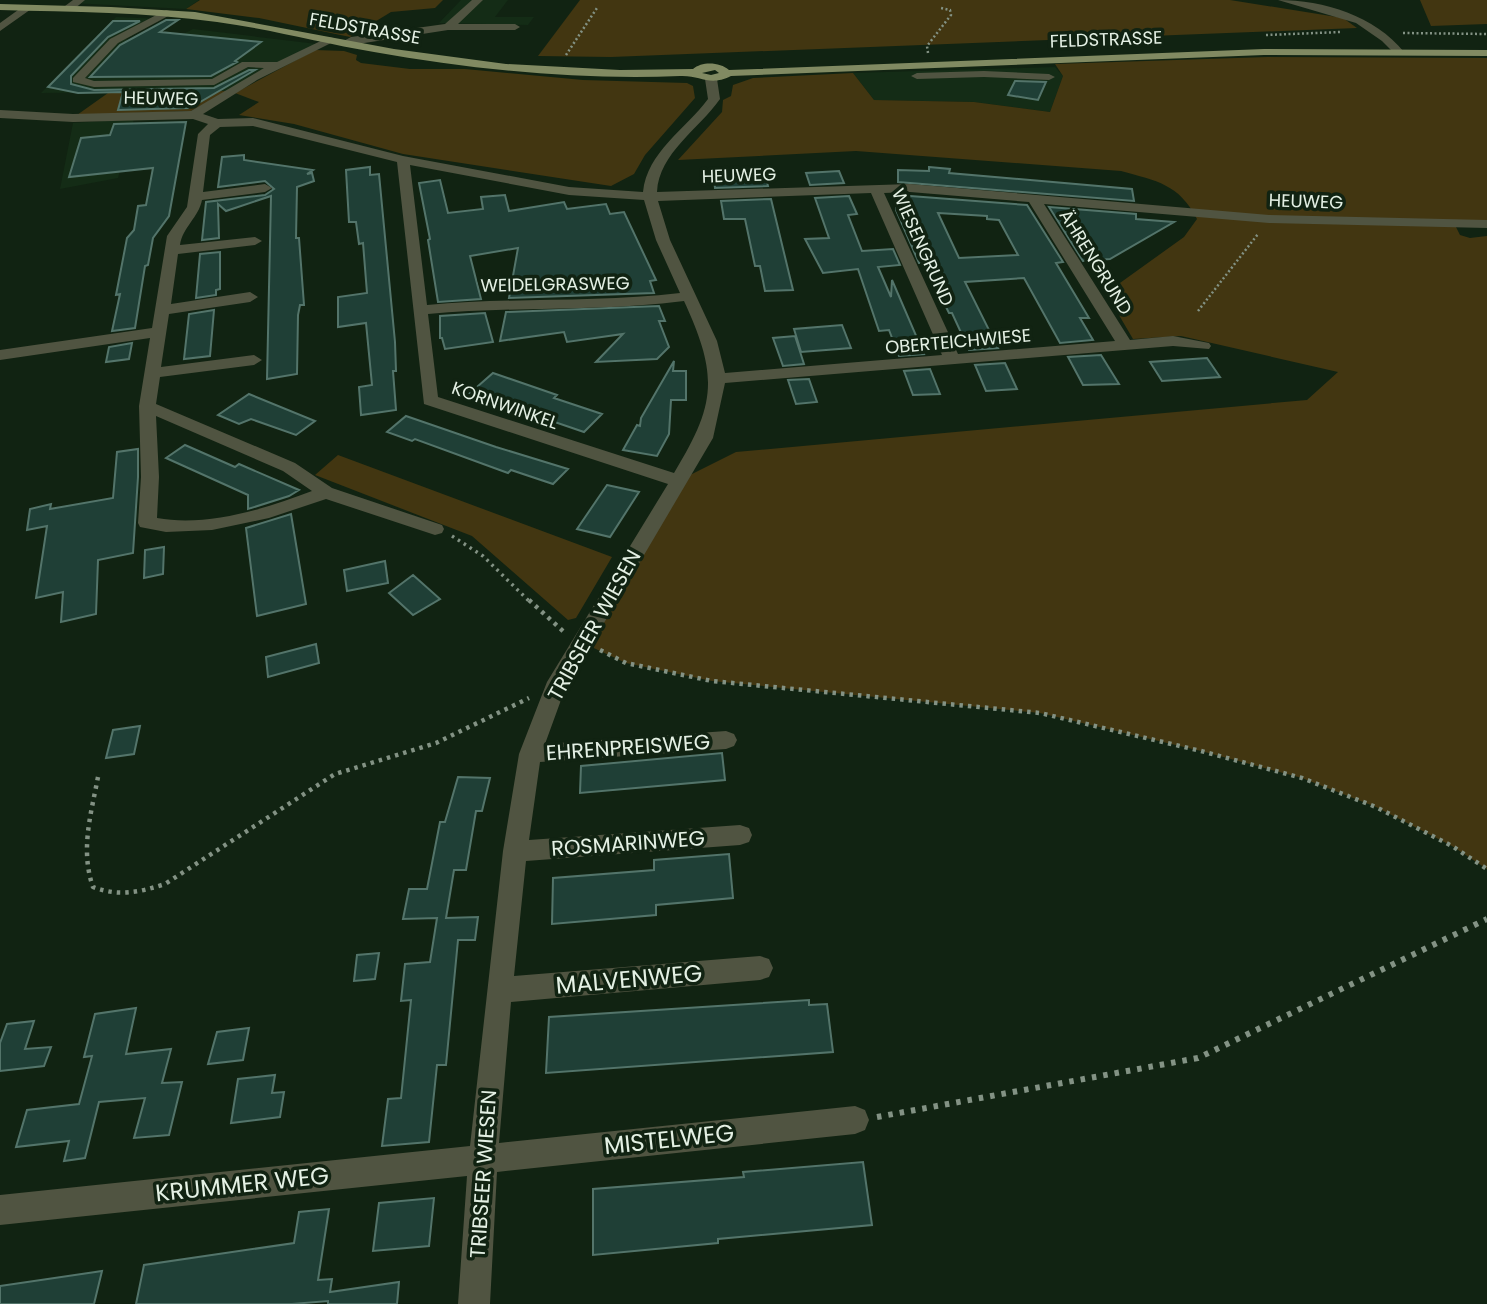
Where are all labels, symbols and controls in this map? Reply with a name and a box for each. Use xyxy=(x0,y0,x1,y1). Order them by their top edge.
street label: FELDSTRASSE xyxy=(307,6,423,50)
street label: FELDSTRASSE xyxy=(1049,25,1163,53)
street label: HEUWEG xyxy=(123,85,199,111)
street label: HEUWEG xyxy=(701,161,777,189)
street label: WIESENGRUND xyxy=(886,184,960,310)
street label: HEUWEG xyxy=(1268,187,1344,215)
street label: ÄHRENGRUND xyxy=(1054,205,1138,319)
street label: WEIDELGRASWEG xyxy=(480,270,630,298)
street label: OBERTEICHWIESE xyxy=(884,322,1032,360)
street label: KORNWINKEL xyxy=(448,375,562,435)
street label: TRIBSEER WIESEN xyxy=(540,544,648,706)
street label: EHRENPREISWEG xyxy=(545,727,711,767)
street label: ROSMARINWEG xyxy=(550,823,706,863)
street label: MALVENWEG xyxy=(554,956,704,1002)
street label: TRIBSEER WIESEN xyxy=(463,1089,503,1259)
street label: MISTELWEG xyxy=(602,1116,736,1162)
street label: KRUMMER WEG xyxy=(154,1158,330,1210)

